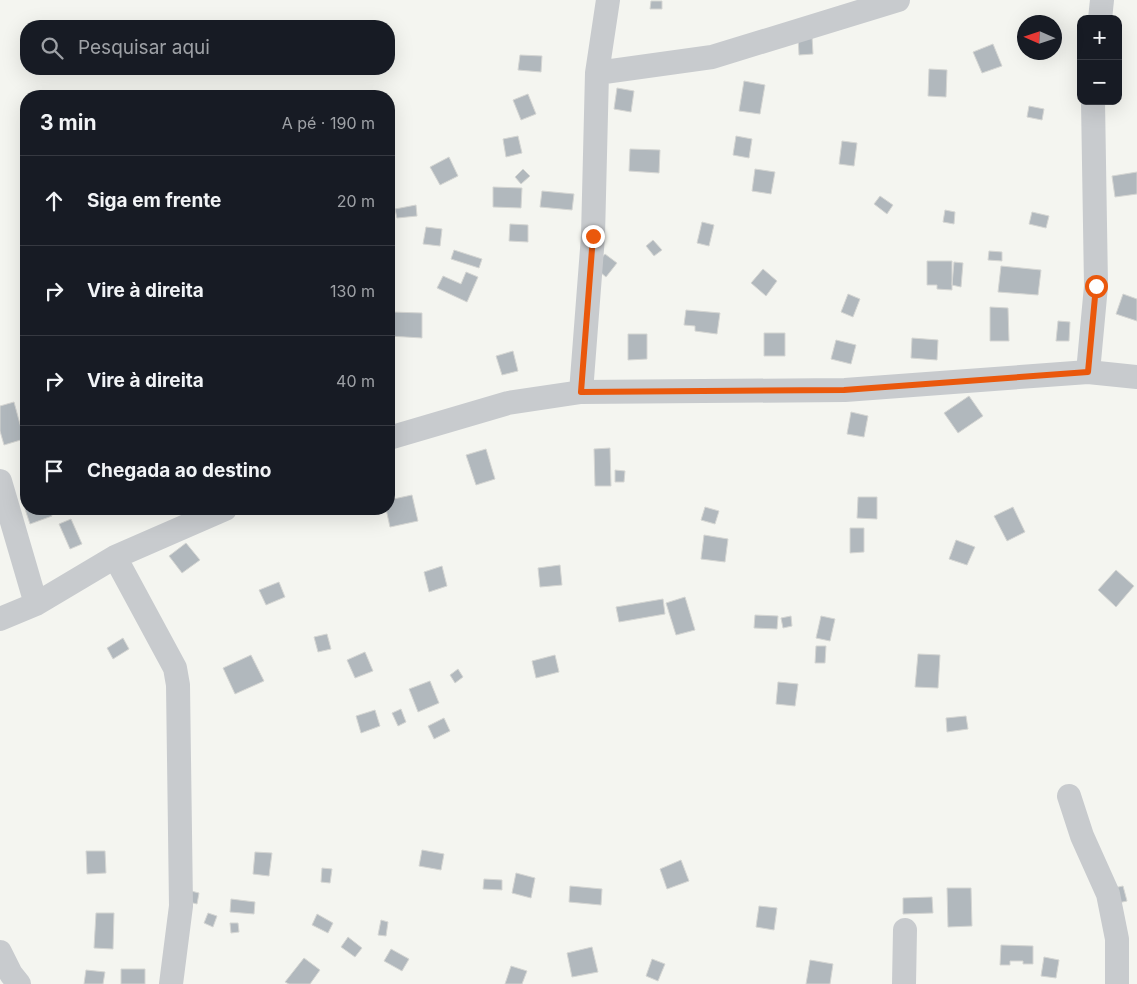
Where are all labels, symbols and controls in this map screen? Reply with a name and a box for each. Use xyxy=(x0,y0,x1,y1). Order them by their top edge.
north arrow xyxy=(1017,15,1062,60)
map controls xyxy=(1077,15,1122,105)
button: + xyxy=(1077,15,1122,60)
search box xyxy=(20,20,395,75)
icon: search xyxy=(38,34,66,62)
text: Pesquisar aqui xyxy=(78,36,210,59)
button: − xyxy=(1077,60,1122,105)
text: 3 min xyxy=(40,110,96,135)
text: A pé · 190 m xyxy=(282,113,375,133)
icon: ahead xyxy=(40,187,68,215)
text: Siga em frente xyxy=(87,189,221,212)
text: 20 m xyxy=(337,191,375,211)
route end xyxy=(582,225,605,248)
route start xyxy=(1085,275,1108,298)
icon: right xyxy=(40,277,68,305)
text: Vire à direita xyxy=(87,279,204,302)
text: 130 m xyxy=(330,281,375,301)
icon: right xyxy=(40,367,68,395)
text: Vire à direita xyxy=(87,369,204,392)
text: 40 m xyxy=(336,371,375,391)
icon: arrive xyxy=(40,457,68,485)
text: Chegada ao destino xyxy=(87,459,271,482)

